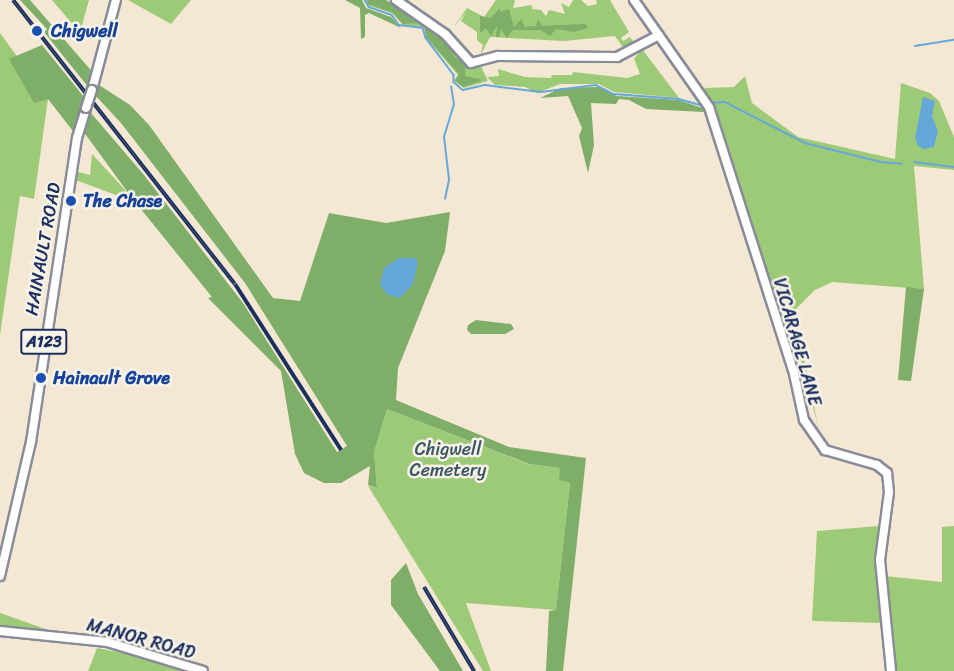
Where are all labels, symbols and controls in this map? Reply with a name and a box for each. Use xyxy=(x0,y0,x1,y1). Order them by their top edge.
place label: Chigwell xyxy=(51,20,118,42)
marker: Chigwell xyxy=(28,22,46,40)
street label: HAINAULT ROAD xyxy=(21,181,65,317)
place label: The Chase xyxy=(83,190,164,212)
marker: The Chase xyxy=(64,194,78,208)
street label: VICARAGE LANE xyxy=(768,276,826,408)
road number: A123 xyxy=(20,329,68,355)
place label: Hainault Grove xyxy=(53,367,171,389)
marker: Hainault Grove xyxy=(34,371,48,385)
park label: Chigwell Cemetery xyxy=(410,439,486,482)
street label: MANOR ROAD xyxy=(84,614,198,664)

